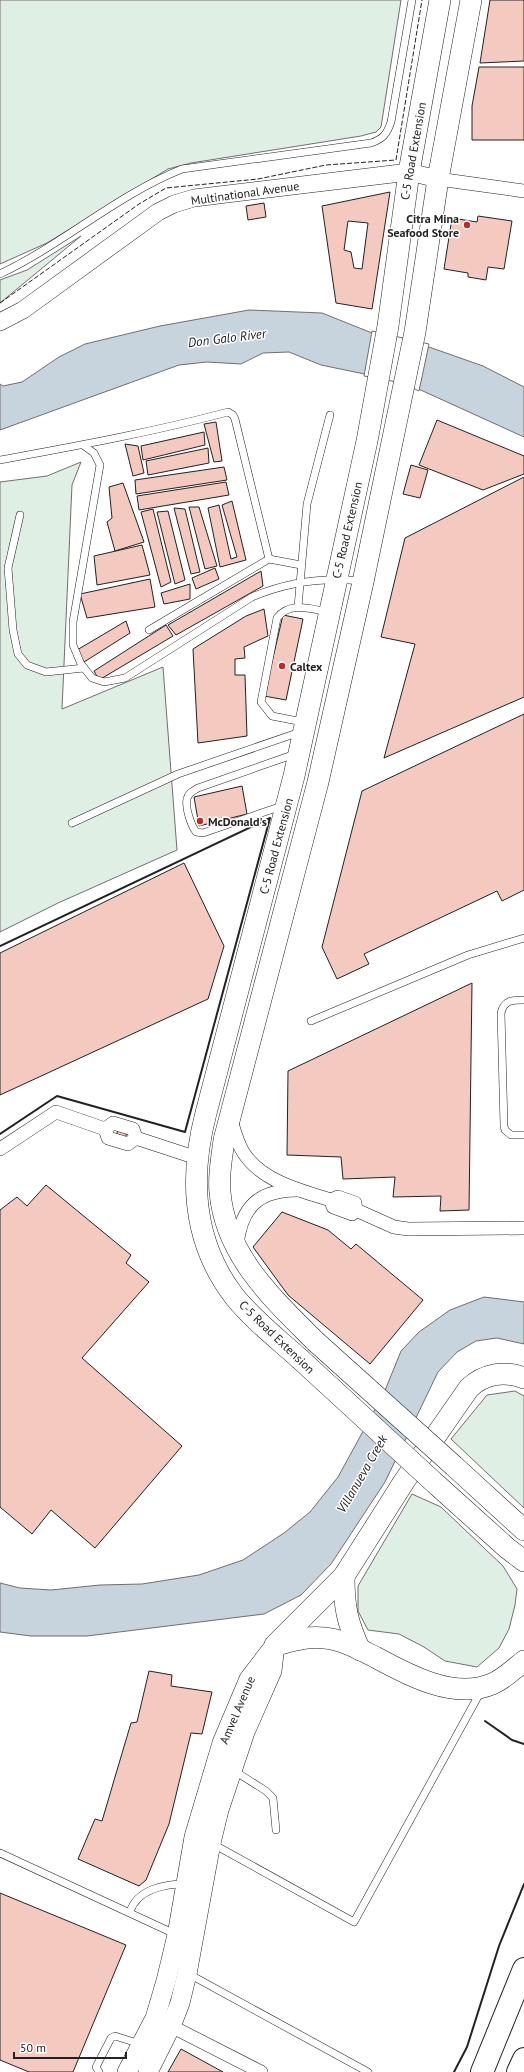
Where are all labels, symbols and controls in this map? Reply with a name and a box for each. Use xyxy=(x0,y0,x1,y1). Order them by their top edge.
street label: C-5 Road Extension xyxy=(397,101,429,201)
street label: Multinational Avenue xyxy=(190,178,300,208)
place label: Citra Mina Seafood Store xyxy=(387,211,459,240)
marker: Citra Mina Seafood Store xyxy=(462,220,472,230)
water label: Don Galo River xyxy=(187,325,268,351)
street label: C-5 Road Extension xyxy=(329,480,365,580)
place label: Caltex xyxy=(290,659,323,674)
marker: Caltex xyxy=(277,661,287,671)
street label: C-5 Road Extension xyxy=(256,796,296,896)
place label: McDonald's xyxy=(208,814,267,829)
marker: McDonald's xyxy=(195,816,205,826)
street label: C-5 Road Extension xyxy=(236,1297,318,1377)
water label: Villanueva Creek xyxy=(333,1431,392,1516)
street label: Amvel Avenue xyxy=(216,1674,258,1746)
scale bar xyxy=(14,2034,126,2060)
text: 50 m xyxy=(20,2040,46,2055)

